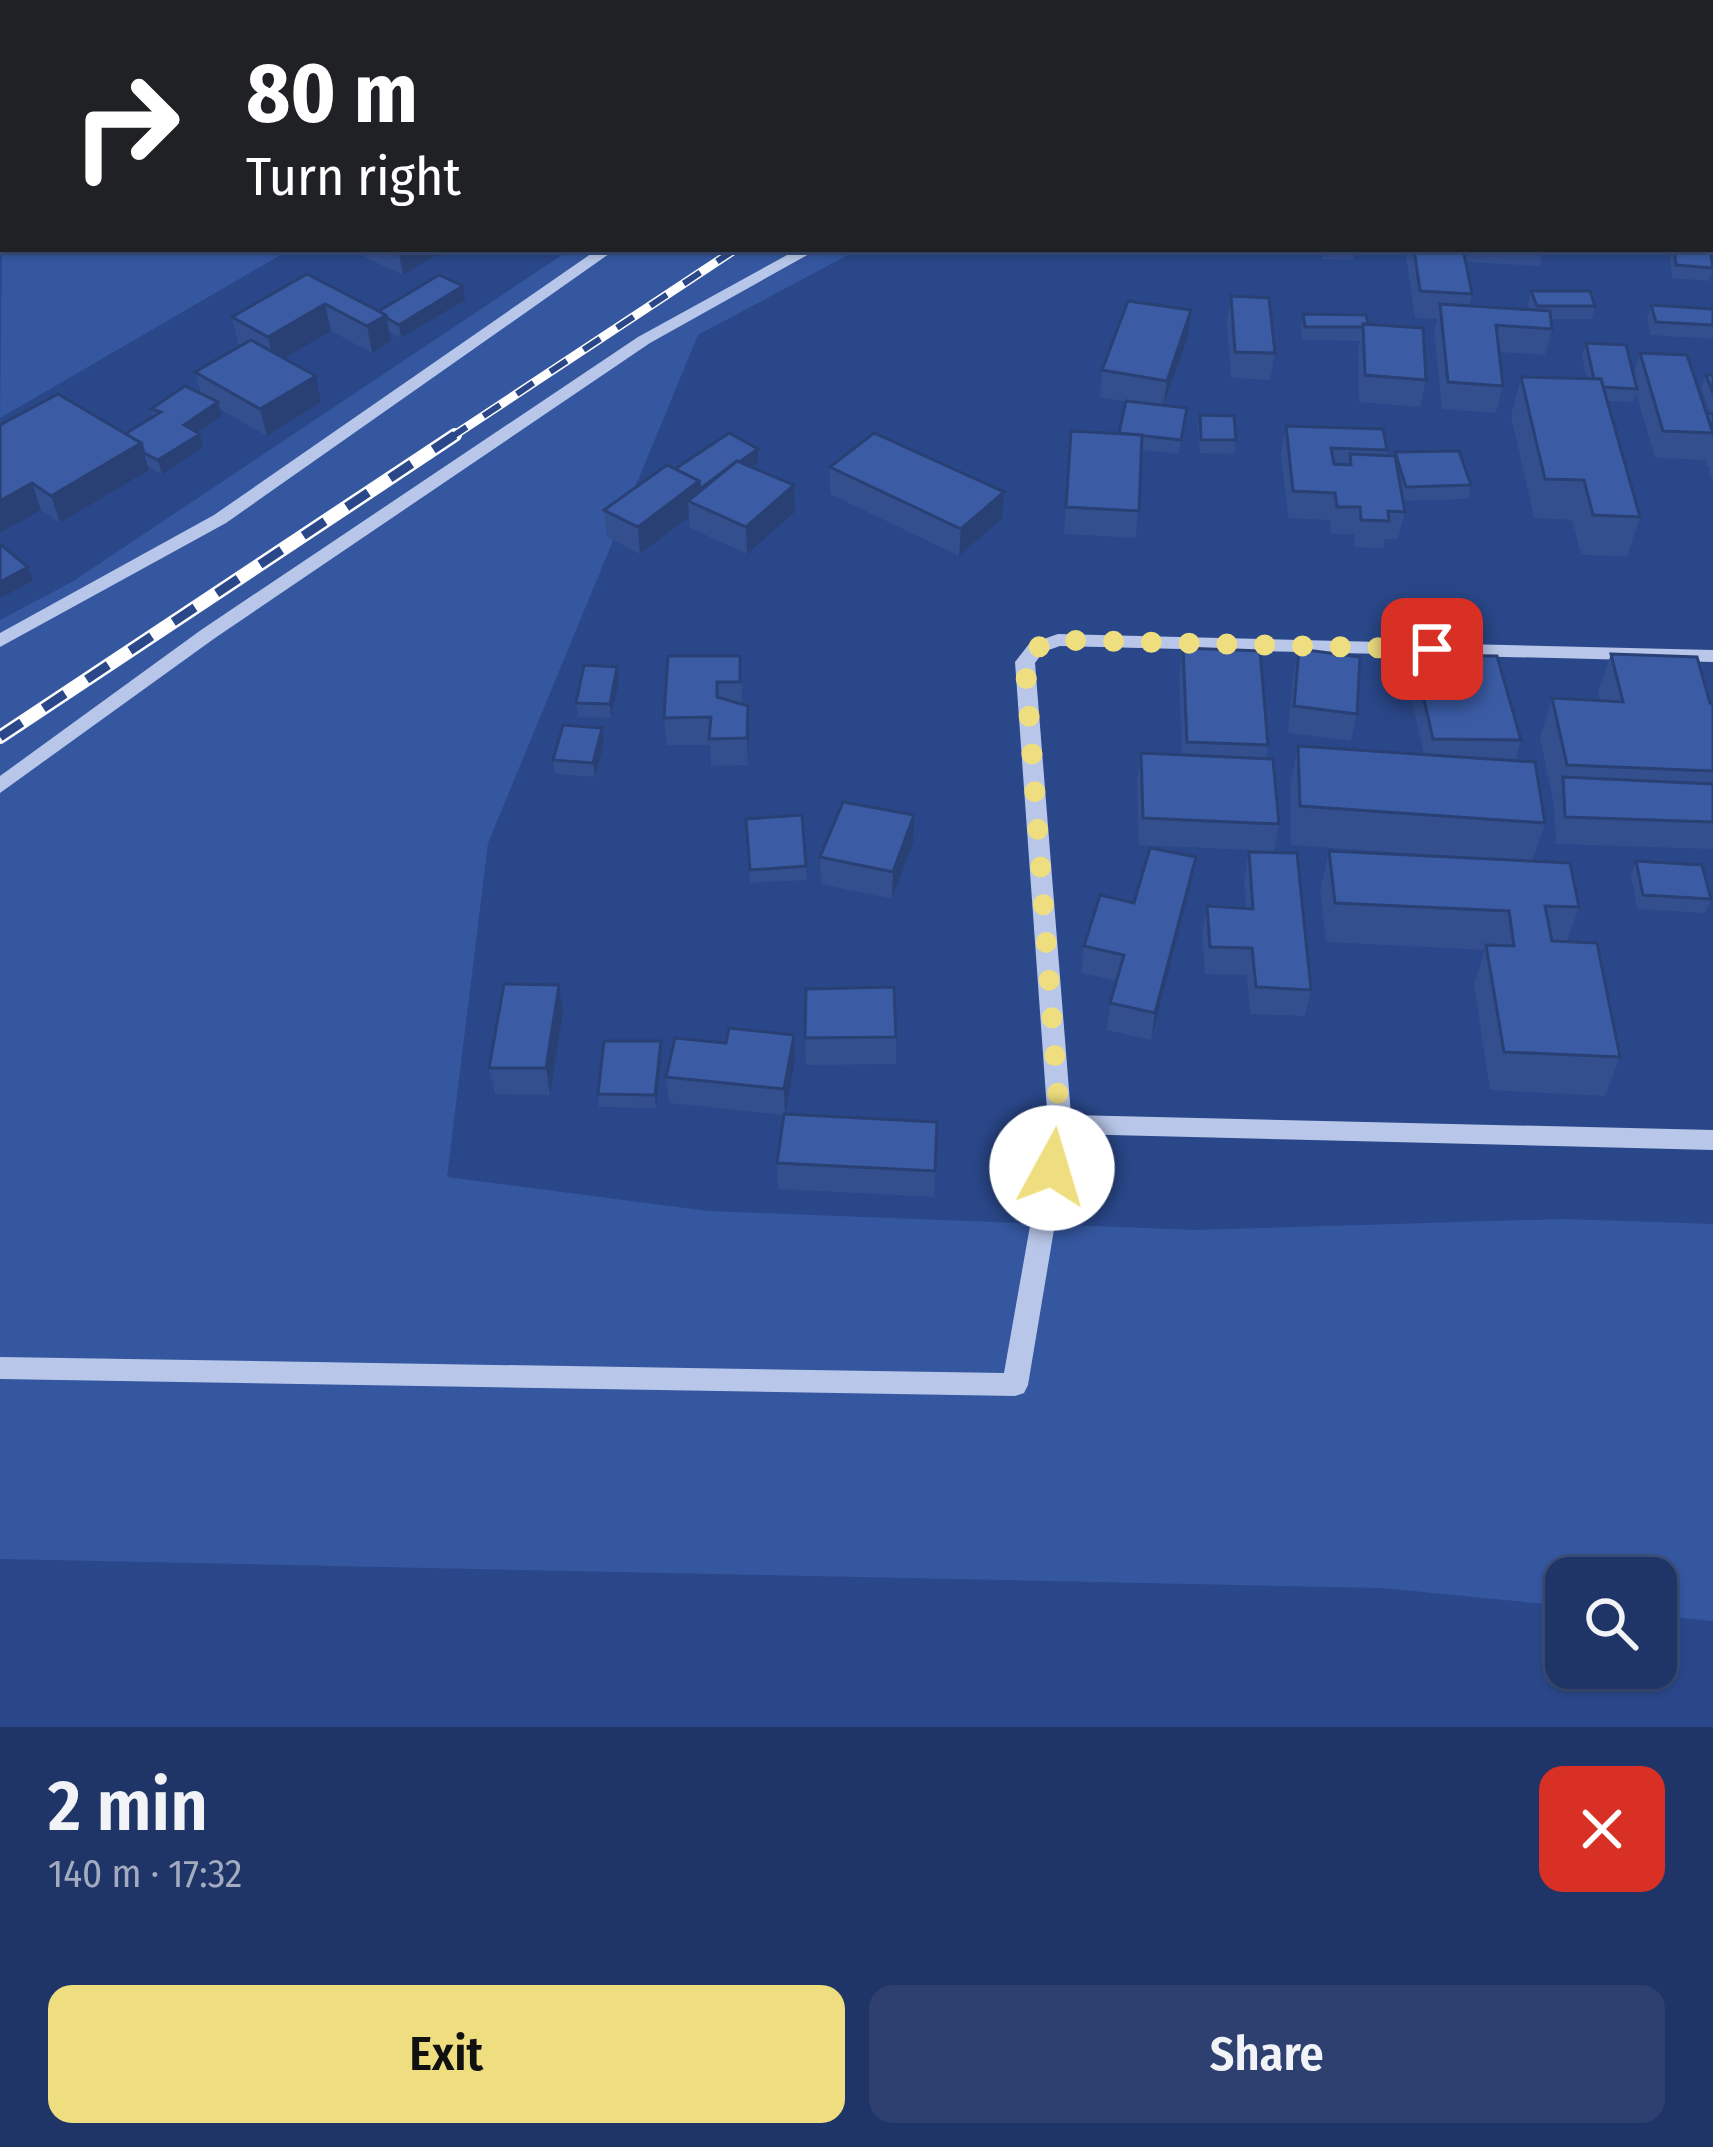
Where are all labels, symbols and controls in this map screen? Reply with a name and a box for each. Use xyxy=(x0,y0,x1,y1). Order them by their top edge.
text: 80 m xyxy=(246,43,418,144)
icon: right xyxy=(48,48,204,204)
text: Turn right xyxy=(246,145,461,209)
pin xyxy=(1381,598,1483,700)
icon: arrive xyxy=(1399,616,1465,682)
position arrow xyxy=(989,1105,1115,1231)
map controls xyxy=(1545,1557,1677,1689)
button: search xyxy=(1545,1557,1677,1689)
text: 2 min xyxy=(48,1763,208,1849)
button: close xyxy=(1539,1766,1665,1892)
text: 140 m · 17:32 xyxy=(48,1851,242,1897)
button: Exit xyxy=(48,1985,845,2123)
button: Share xyxy=(869,1985,1665,2123)

